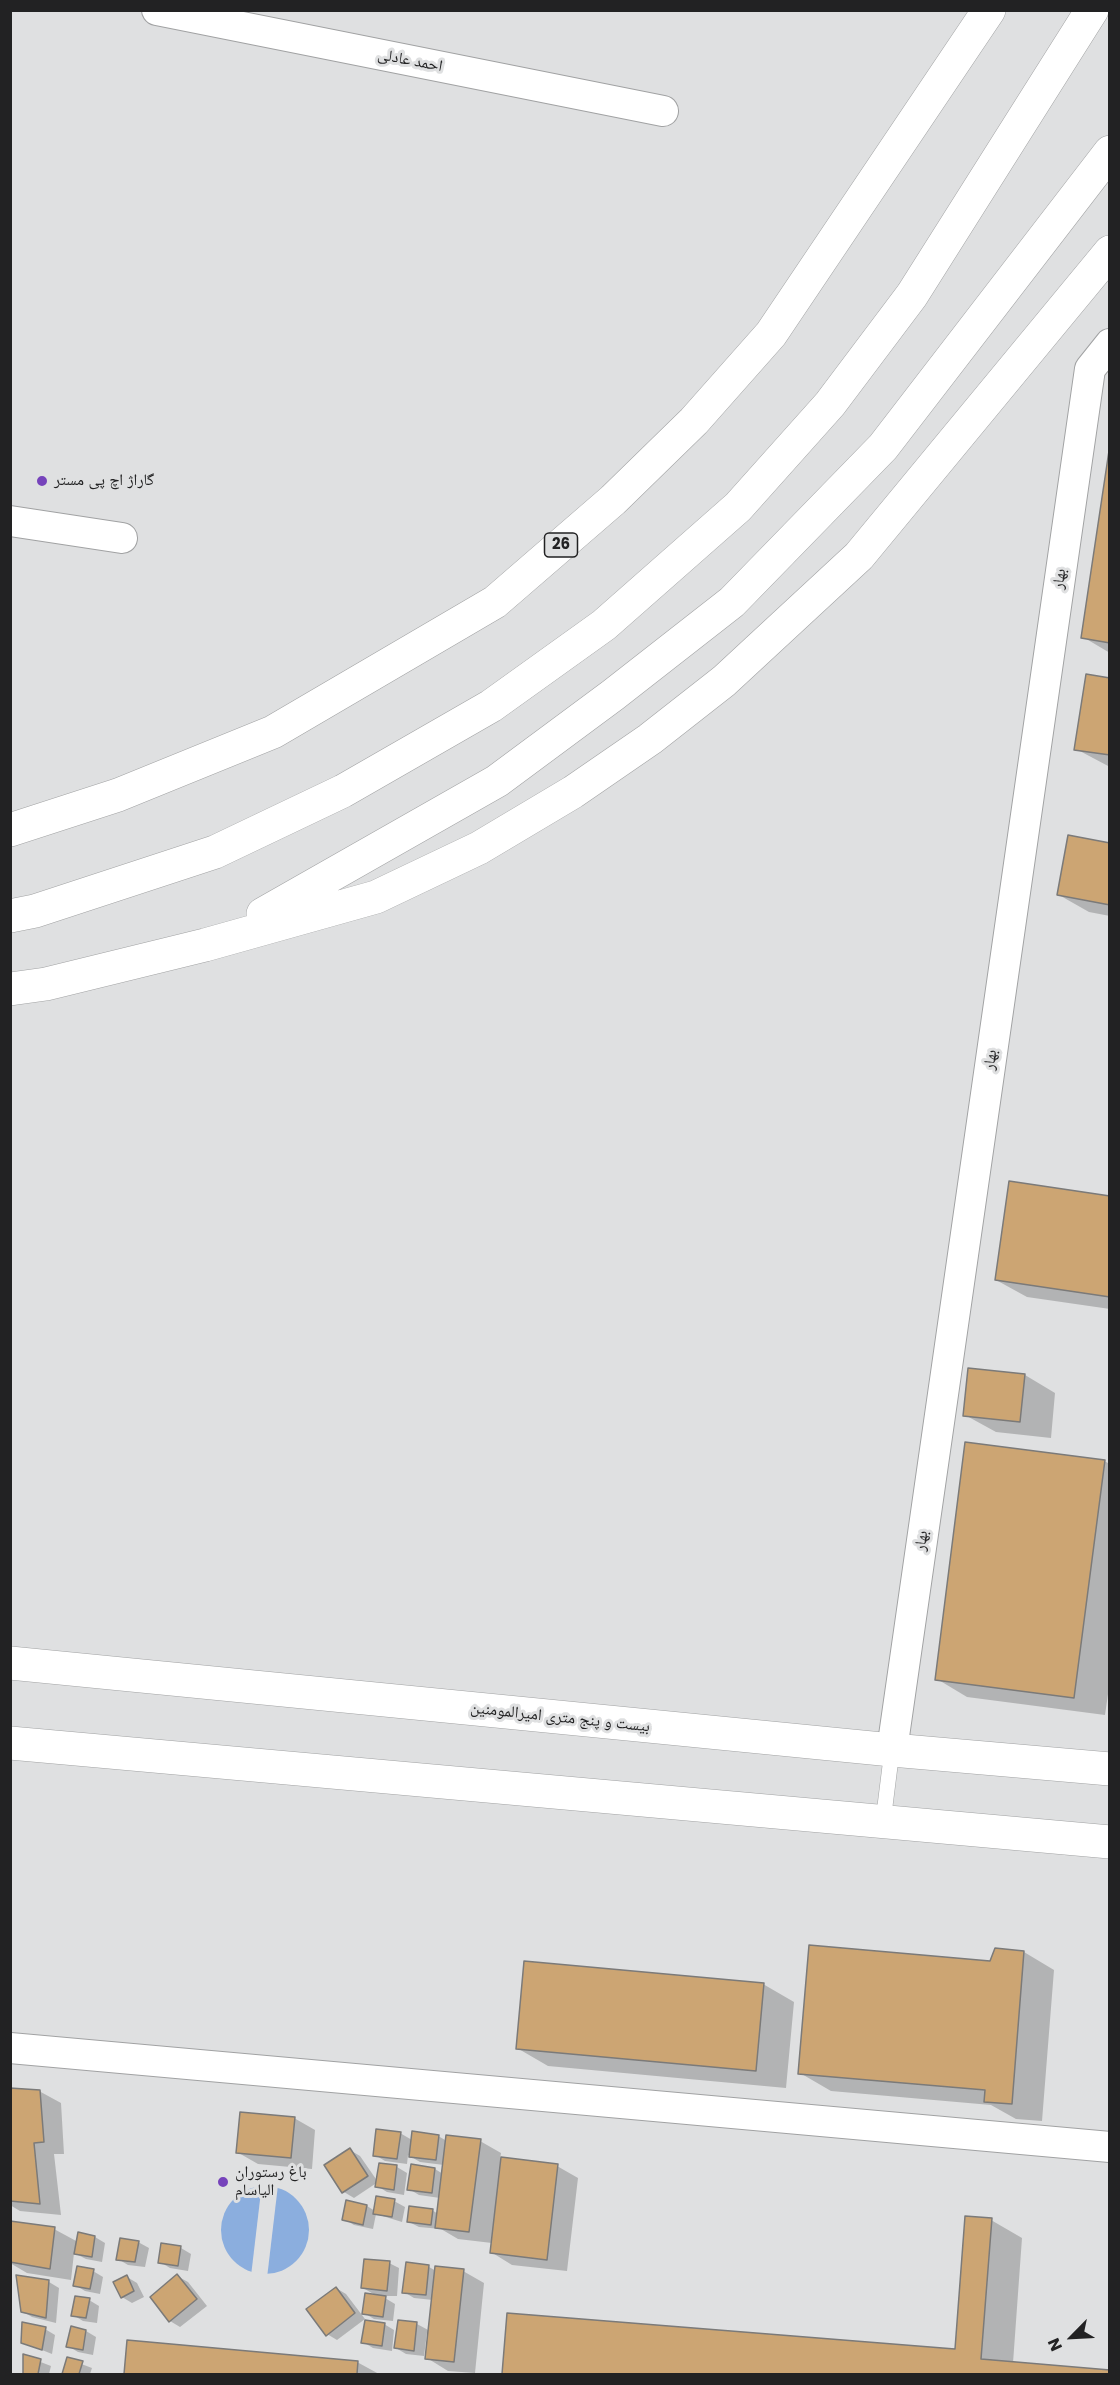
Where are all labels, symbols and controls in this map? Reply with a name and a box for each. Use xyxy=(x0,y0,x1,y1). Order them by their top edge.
street label: احمد عادلی xyxy=(376,45,444,77)
place label: گاراژ اچ پی مستر xyxy=(54,471,154,491)
marker: گاراژ اچ پی مستر xyxy=(35,474,49,488)
road number: 26 xyxy=(544,533,578,557)
street label: بهار xyxy=(1049,567,1071,591)
street label: بهار xyxy=(980,1048,1002,1072)
street label: بهار xyxy=(911,1529,933,1553)
street label: بیست و پنج متری امیرالمومنین xyxy=(469,1699,651,1737)
place label: باغ رستوران الیاسام xyxy=(235,2163,307,2201)
marker: باغ رستوران الیاسام xyxy=(216,2175,230,2189)
north arrow xyxy=(1042,2307,1102,2367)
text: N xyxy=(1042,2334,1068,2355)

